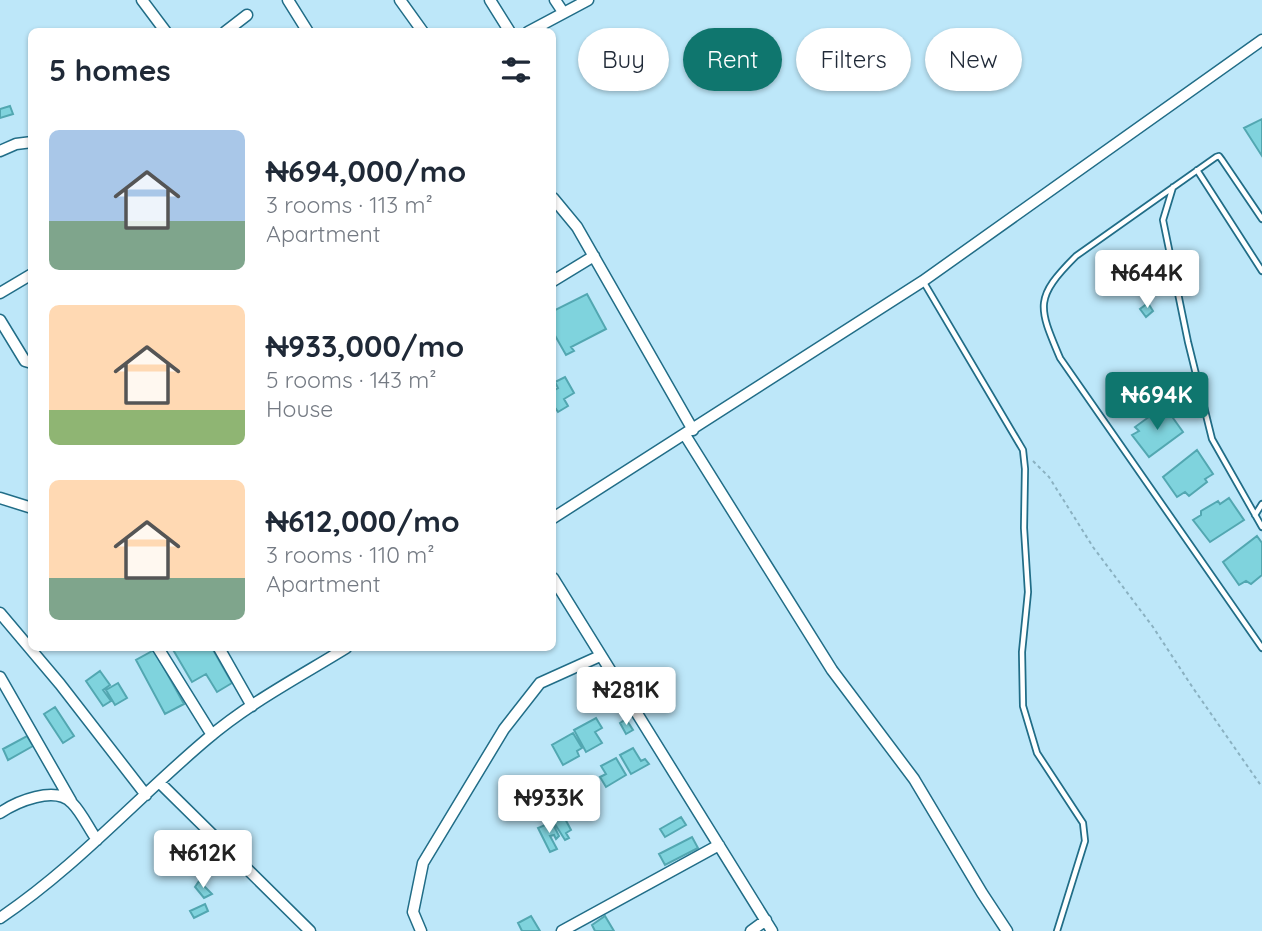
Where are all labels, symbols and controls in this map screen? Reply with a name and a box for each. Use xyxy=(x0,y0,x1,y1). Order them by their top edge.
chip: Buy xyxy=(578,28,669,91)
chip: Rent xyxy=(683,28,782,91)
chip: Filters xyxy=(796,28,911,91)
chip: New xyxy=(925,28,1022,91)
text: 5 homes xyxy=(49,51,171,89)
icon: filters xyxy=(497,51,535,89)
text: ₦694,000/mo xyxy=(266,152,466,190)
icon: home xyxy=(105,158,189,242)
text: 3 rooms · 113 m² xyxy=(266,190,433,219)
text: Apartment xyxy=(266,219,380,248)
pin: ₦644K xyxy=(1098,250,1196,310)
text: ₦644K xyxy=(1111,258,1183,287)
text: ₦933,000/mo xyxy=(266,327,464,365)
icon: home xyxy=(105,333,189,417)
text: 5 rooms · 143 m² xyxy=(266,365,437,394)
pin: ₦694K xyxy=(1108,372,1206,432)
text: ₦694K xyxy=(1121,380,1193,409)
text: House xyxy=(266,394,333,423)
text: ₦612,000/mo xyxy=(266,502,460,540)
icon: home xyxy=(105,508,189,592)
text: 3 rooms · 110 m² xyxy=(266,540,435,569)
text: Apartment xyxy=(266,569,380,598)
pin: ₦281K xyxy=(577,668,675,727)
text: ₦281K xyxy=(593,675,659,704)
pin: ₦933K xyxy=(500,776,598,835)
text: ₦933K xyxy=(514,783,584,812)
pin: ₦612K xyxy=(154,830,252,890)
text: ₦612K xyxy=(170,838,236,867)

